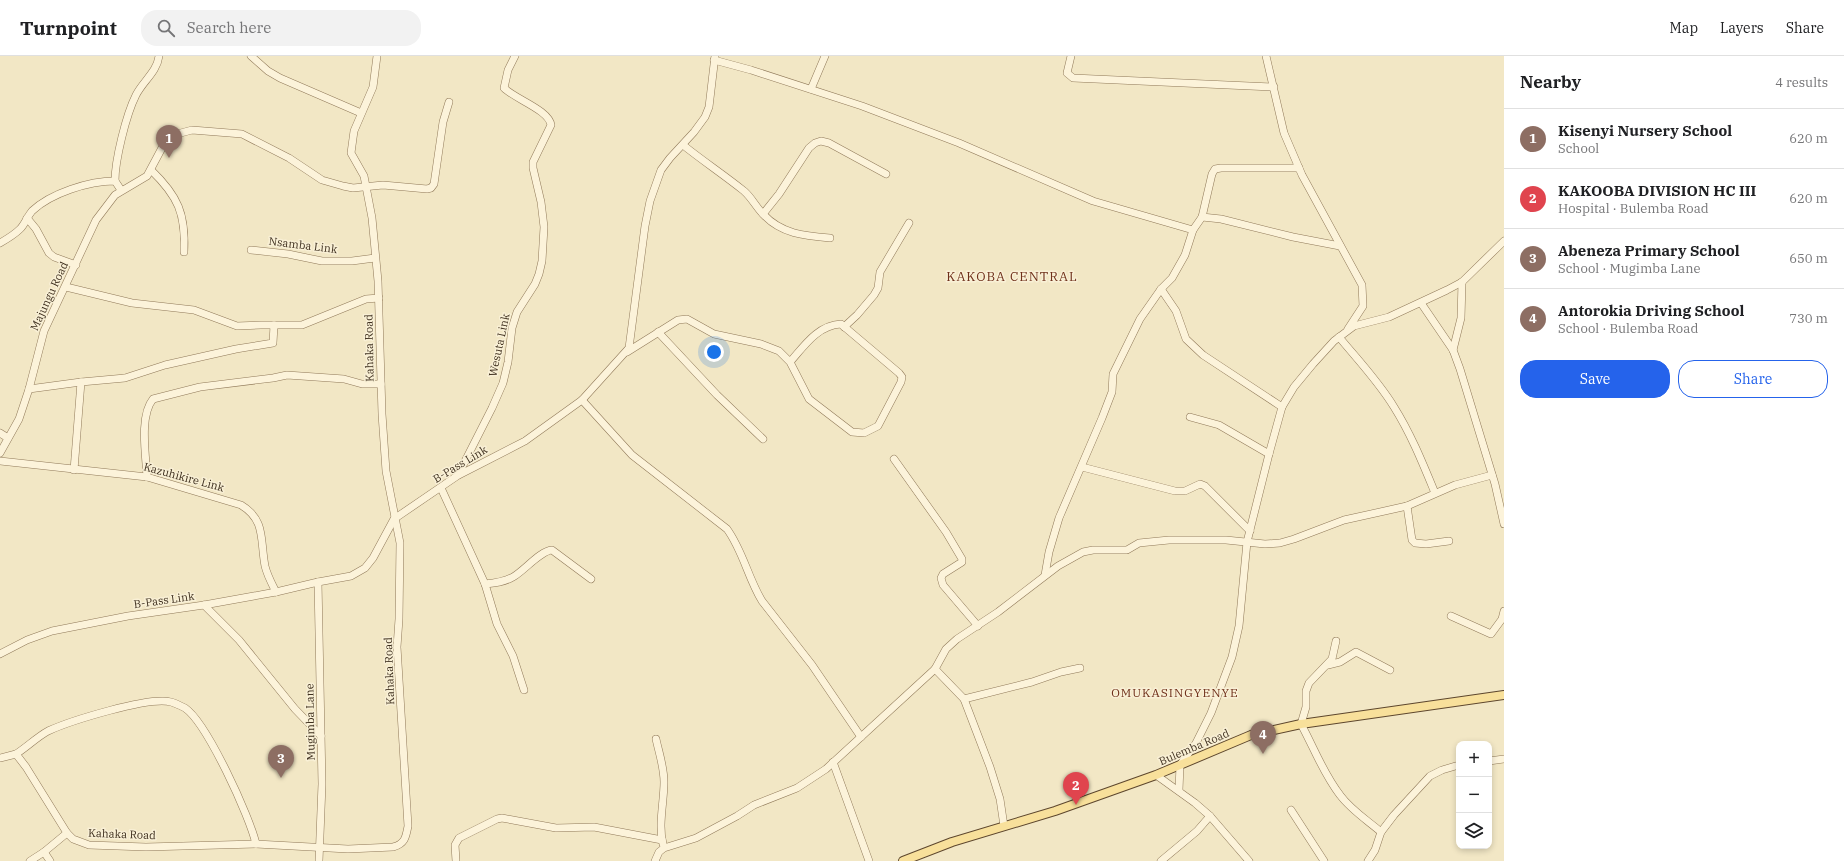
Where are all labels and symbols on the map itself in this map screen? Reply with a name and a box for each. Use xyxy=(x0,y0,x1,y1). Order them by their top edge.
pin: 1 xyxy=(156,125,182,158)
street label: Nsamba Link xyxy=(268,234,339,256)
street label: Majungu Road xyxy=(27,259,71,333)
district label: KAKOBA CENTRAL xyxy=(946,268,1078,285)
street label: Wesuta Link xyxy=(485,312,513,378)
street label: Kahaka Road xyxy=(361,314,377,382)
your location xyxy=(704,342,724,362)
street label: B-Pass Link xyxy=(430,442,490,486)
street label: Kazuhikire Link xyxy=(142,459,226,495)
street label: B-Pass Link xyxy=(133,589,196,611)
street label: Kahaka Road xyxy=(381,637,397,705)
street label: Mugimba Lane xyxy=(302,683,318,761)
district label: OMUKASINGYENYE xyxy=(1111,685,1239,700)
pin: 4 xyxy=(1250,721,1276,754)
street label: Bulemba Road xyxy=(1157,726,1232,768)
pin: 3 xyxy=(268,745,294,778)
pin: 2 xyxy=(1063,772,1089,805)
street label: Kahaka Road xyxy=(88,826,156,842)

